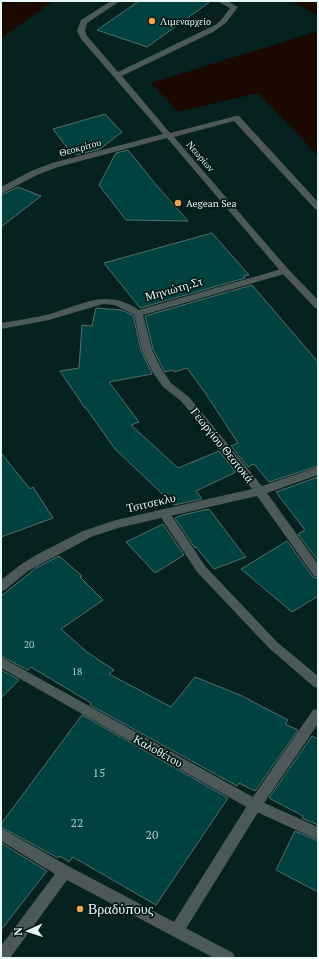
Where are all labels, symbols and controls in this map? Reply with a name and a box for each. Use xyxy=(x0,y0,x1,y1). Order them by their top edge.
place label: Λιμεναρχείο xyxy=(160,15,211,28)
marker: Λιμεναρχείο xyxy=(147,16,157,26)
street label: Θεοκρίτου xyxy=(58,136,103,159)
street label: Νεωρίων xyxy=(184,138,218,175)
place label: Aegean Sea xyxy=(186,197,237,210)
marker: Aegean Sea xyxy=(173,198,183,208)
street label: Μηνιώτη.Στ xyxy=(143,273,205,304)
street label: Γεωργίου Θεοτοκά xyxy=(188,404,258,486)
street label: Τσιτσεκλυ xyxy=(125,490,177,515)
house number: 20 xyxy=(24,638,34,651)
house number: 18 xyxy=(72,665,82,678)
street label: Καλοθέτου xyxy=(131,731,185,770)
house number: 15 xyxy=(93,765,105,780)
house number: 22 xyxy=(71,815,83,830)
house number: 20 xyxy=(146,827,158,842)
place label: Βραδύπους xyxy=(88,899,154,918)
marker: Βραδύπους xyxy=(75,904,85,914)
north arrow xyxy=(8,911,48,951)
text: N xyxy=(11,926,25,936)

